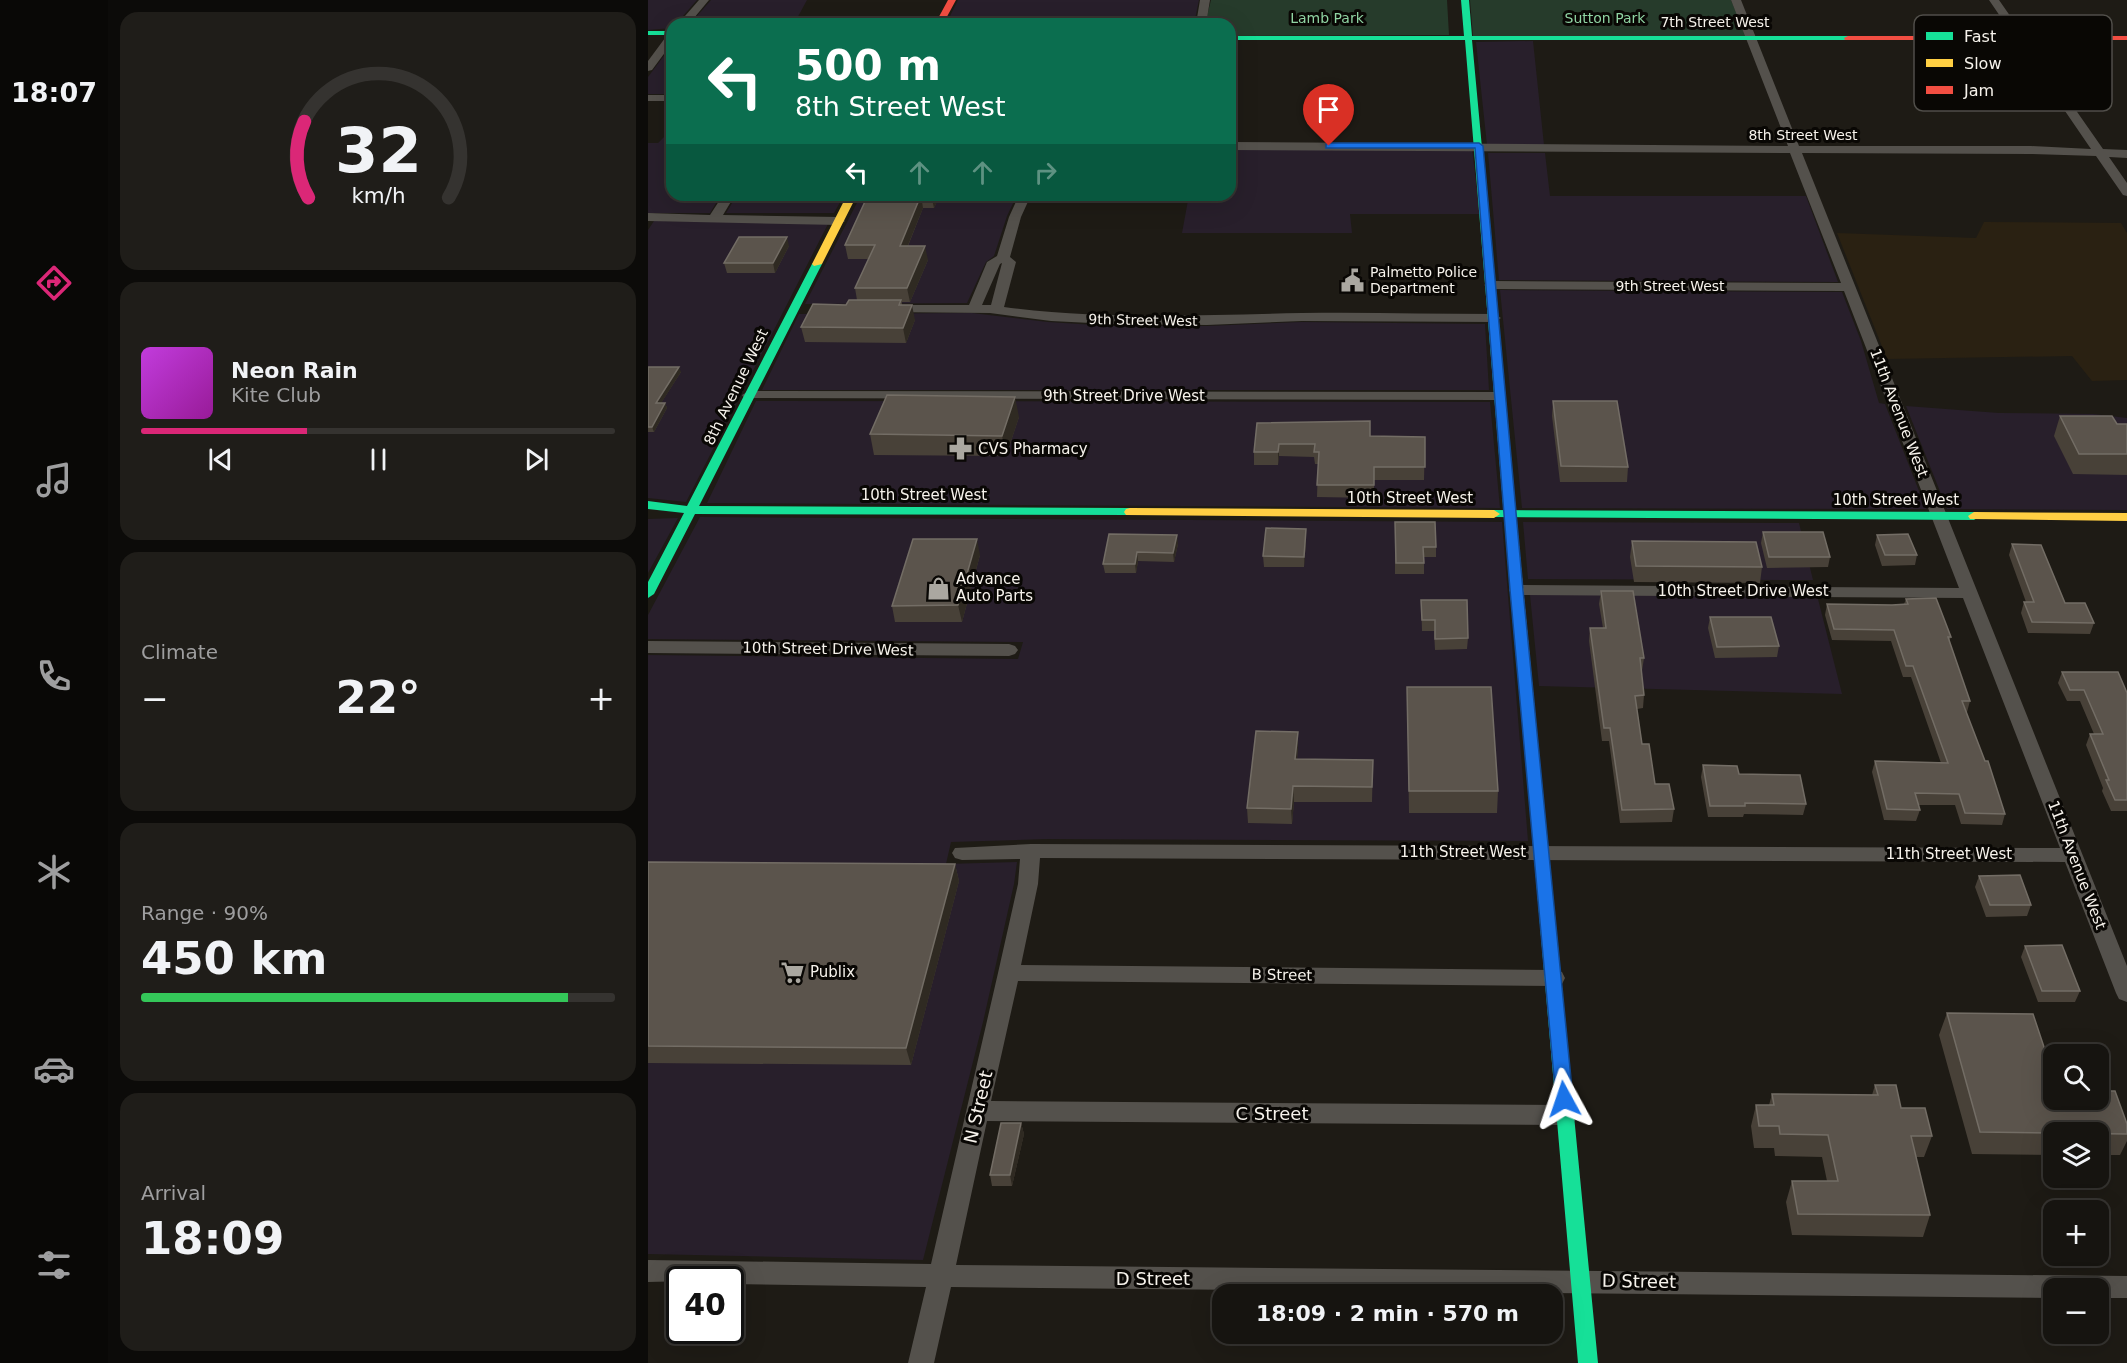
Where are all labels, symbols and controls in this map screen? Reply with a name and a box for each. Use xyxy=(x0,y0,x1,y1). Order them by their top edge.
park label: Lamb Park xyxy=(1290,10,1365,26)
park label: Sutton Park xyxy=(1565,10,1646,26)
street label: 7th Street West xyxy=(1660,14,1770,30)
legend xyxy=(1914,15,2112,111)
text: Fast xyxy=(1964,27,1996,46)
text: 500 m xyxy=(795,41,941,90)
icon: left xyxy=(696,42,774,120)
text: Slow xyxy=(1964,54,2001,73)
text: 18:07 xyxy=(11,77,97,108)
text: Jam xyxy=(1963,81,1994,100)
pin xyxy=(1303,84,1354,146)
text: 8th Street West xyxy=(795,91,1005,122)
icon: arrive xyxy=(1312,93,1345,126)
text: 32 xyxy=(335,114,421,187)
street label: 8th Street West xyxy=(1748,127,1858,143)
icon: left xyxy=(840,156,873,189)
icon: ahead xyxy=(903,156,936,189)
icon: ahead xyxy=(966,156,999,189)
icon: right xyxy=(1029,156,1062,189)
text: km/h xyxy=(351,183,405,208)
icon: directions xyxy=(33,262,75,304)
place label: Palmetto Police Department xyxy=(1370,264,1477,296)
public building icon: Palmetto Police Department xyxy=(1339,267,1365,293)
street label: 9th Street West xyxy=(1615,278,1725,294)
street label: 9th Street West xyxy=(1088,311,1198,329)
street label: 8th Avenue West xyxy=(700,326,772,448)
street label: 11th Avenue West xyxy=(1866,346,1932,480)
text: Neon Rain xyxy=(231,358,358,383)
text: Kite Club xyxy=(231,383,321,407)
street label: 9th Street Drive West xyxy=(1043,387,1205,405)
pharmacy icon: CVS Pharmacy xyxy=(947,436,973,462)
place label: CVS Pharmacy xyxy=(978,440,1088,458)
icon: previous xyxy=(204,443,237,476)
icon: pause xyxy=(362,443,395,476)
icon: next xyxy=(520,443,553,476)
icon: music xyxy=(33,459,75,501)
street label: 10th Street West xyxy=(861,486,987,504)
street label: 10th Street West xyxy=(1347,489,1473,507)
street label: 10th Street West xyxy=(1833,491,1959,509)
place label: Advance Auto Parts xyxy=(956,570,1033,605)
shop icon: Advance Auto Parts xyxy=(925,575,951,601)
street label: 10th Street Drive West xyxy=(1657,582,1829,600)
street label: 10th Street Drive West xyxy=(742,639,914,659)
text: Climate xyxy=(141,640,218,664)
icon: phone xyxy=(33,655,75,697)
text: 22° xyxy=(335,671,421,724)
text: − xyxy=(141,679,169,718)
text: + xyxy=(587,679,615,718)
street label: 11th Avenue West xyxy=(2044,798,2110,932)
street label: 11th Street West xyxy=(1400,843,1526,861)
street label: 11th Street West xyxy=(1886,845,2012,863)
icon: climate xyxy=(33,851,75,893)
text: Range · 90% xyxy=(141,901,268,925)
text: 450 km xyxy=(141,932,327,985)
supermarket icon: Publix xyxy=(779,959,805,985)
place label: Publix xyxy=(810,963,855,981)
street label: B Street xyxy=(1252,965,1313,985)
map controls xyxy=(2043,1044,2109,1344)
button: search xyxy=(2043,1044,2109,1110)
icon: car xyxy=(33,1048,75,1090)
position arrow xyxy=(1532,1067,1596,1131)
street label: N Street xyxy=(959,1069,997,1145)
street label: C Street xyxy=(1236,1103,1308,1124)
button: layers xyxy=(2043,1122,2109,1188)
text: Arrival xyxy=(141,1181,206,1205)
button: + xyxy=(2043,1200,2109,1266)
text: 18:09 xyxy=(141,1212,284,1265)
icon: filters xyxy=(33,1244,75,1286)
speed limit sign: 40 xyxy=(666,1266,744,1344)
street label: D Street xyxy=(1116,1268,1190,1289)
street label: D Street xyxy=(1602,1270,1676,1292)
button: − xyxy=(2043,1278,2109,1344)
text: 18:09 · 2 min · 570 m xyxy=(1256,1301,1519,1326)

